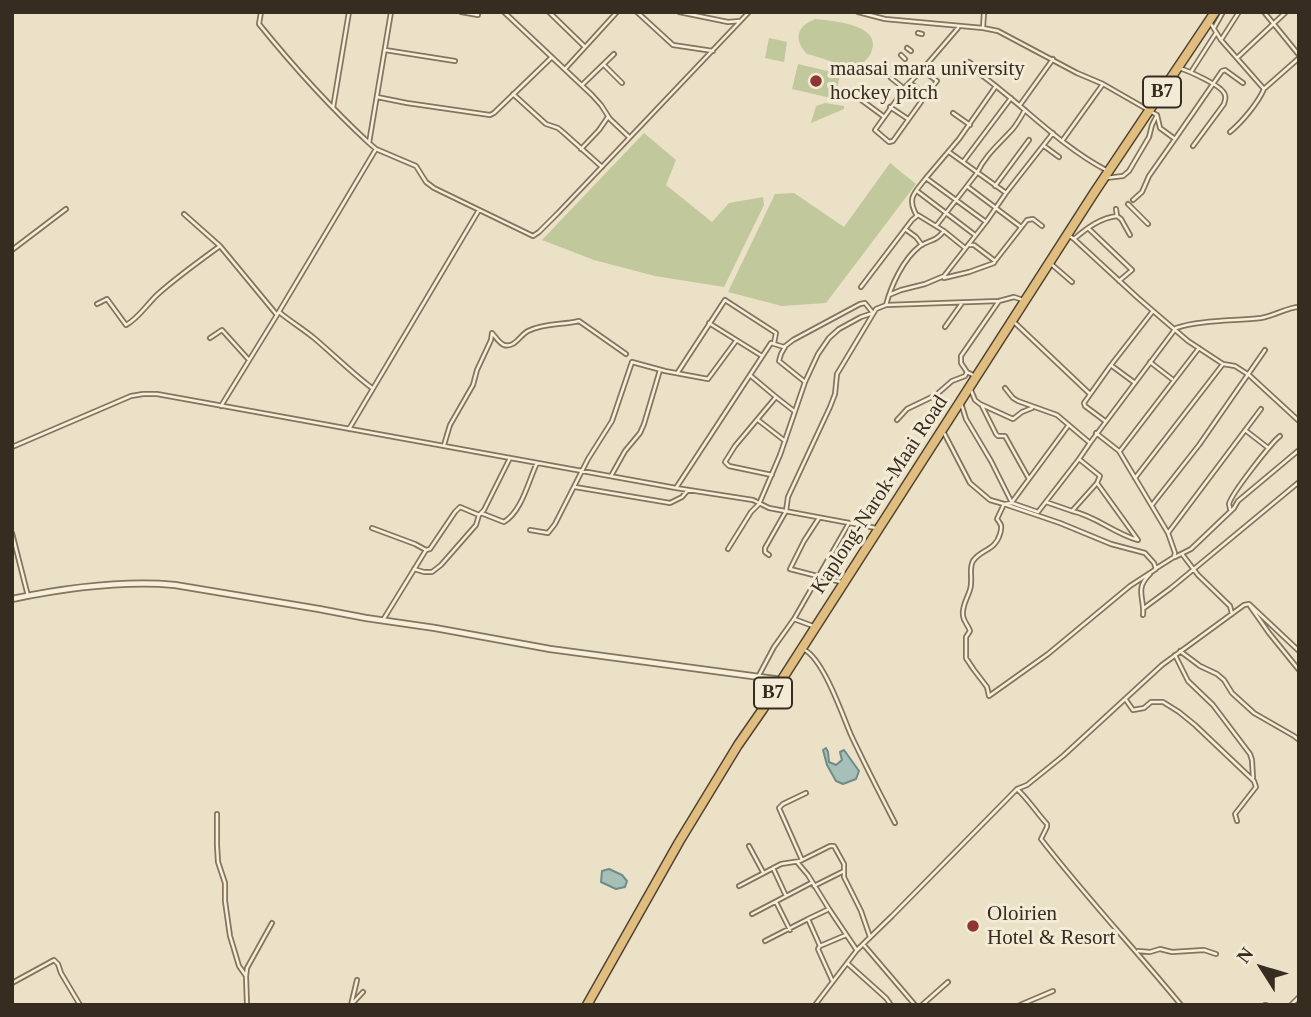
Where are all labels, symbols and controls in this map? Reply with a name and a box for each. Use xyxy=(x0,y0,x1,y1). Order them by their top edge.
place label: maasai mara university hockey pitch xyxy=(830,56,1025,106)
marker: maasai mara university hockey pitch xyxy=(808,73,824,89)
road number: B7 xyxy=(1143,76,1181,108)
street label: Kaplong-Narok-Maai Road xyxy=(806,391,954,599)
road number: B7 xyxy=(754,678,792,708)
place label: Oloirien Hotel & Resort xyxy=(987,901,1115,951)
marker: Oloirien Hotel & Resort xyxy=(965,918,981,934)
north arrow xyxy=(1227,933,1297,1003)
text: N xyxy=(1232,943,1257,967)

